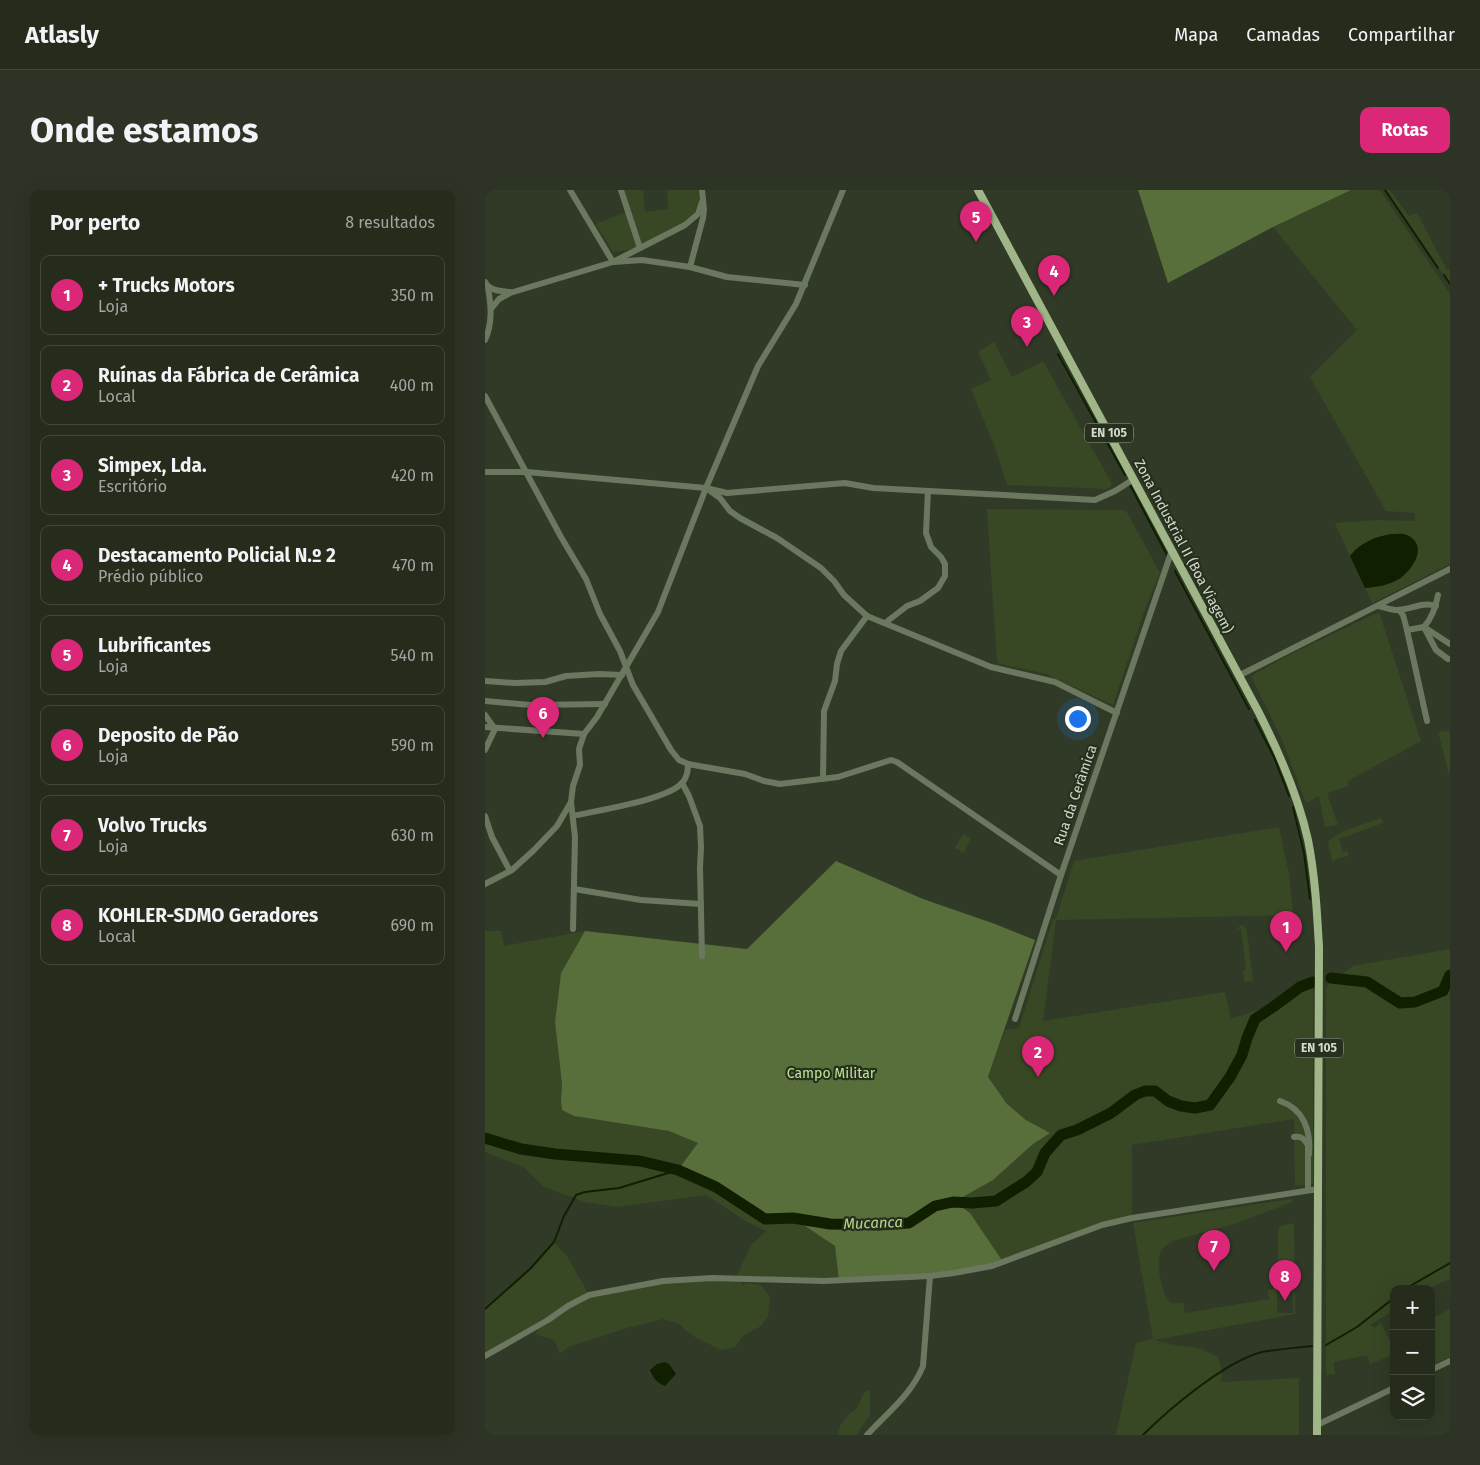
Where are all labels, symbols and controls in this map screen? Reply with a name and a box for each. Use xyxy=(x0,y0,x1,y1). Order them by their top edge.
text: Atlasly xyxy=(25,21,99,49)
text: Mapa xyxy=(1174,24,1218,46)
text: Camadas xyxy=(1246,24,1320,46)
text: Compartilhar xyxy=(1348,24,1455,46)
button: Rotas xyxy=(1360,107,1450,153)
text: Onde estamos xyxy=(30,109,258,151)
pin: 5 xyxy=(960,201,992,242)
text: Por perto xyxy=(50,210,140,236)
text: 8 resultados xyxy=(345,213,435,232)
pin: 4 xyxy=(1038,255,1070,296)
text: + Trucks Motors xyxy=(98,274,235,297)
text: 1 xyxy=(63,286,71,305)
text: 350 m xyxy=(391,286,434,305)
text: Loja xyxy=(98,297,128,316)
pin: 3 xyxy=(1011,306,1043,347)
text: Ruínas da Fábrica de Cerâmica xyxy=(98,364,359,387)
text: 2 xyxy=(63,376,71,395)
text: 400 m xyxy=(390,376,434,395)
text: Local xyxy=(98,387,136,406)
road number: EN 105 xyxy=(1085,424,1133,442)
text: Simpex, Lda. xyxy=(98,454,206,477)
street label: Zona Industrial II (Boa Viagem) xyxy=(1130,456,1237,636)
text: 3 xyxy=(63,466,71,485)
text: 420 m xyxy=(391,466,434,485)
text: Escritório xyxy=(98,477,167,496)
text: Destacamento Policial N.º 2 xyxy=(98,544,336,567)
text: 4 xyxy=(62,556,72,575)
text: 470 m xyxy=(392,556,434,575)
text: Prédio público xyxy=(98,567,203,586)
text: Lubrificantes xyxy=(98,634,211,657)
text: 5 xyxy=(63,646,71,665)
text: 540 m xyxy=(391,646,434,665)
text: Loja xyxy=(98,657,128,676)
pin: 6 xyxy=(527,697,559,738)
your location xyxy=(1065,706,1091,732)
text: Deposito de Pão xyxy=(98,724,239,747)
text: 6 xyxy=(62,736,72,755)
text: 590 m xyxy=(391,736,434,755)
street label: Rua da Cerâmica xyxy=(1050,743,1101,848)
text: Loja xyxy=(98,747,128,766)
text: Volvo Trucks xyxy=(98,814,207,837)
text: 7 xyxy=(63,826,71,845)
text: 630 m xyxy=(391,826,434,845)
text: Loja xyxy=(98,837,128,856)
text: KOHLER-SDMO Geradores xyxy=(98,904,318,927)
pin: 1 xyxy=(1270,911,1302,952)
text: 8 xyxy=(62,916,72,935)
text: 690 m xyxy=(390,916,434,935)
text: Local xyxy=(98,927,136,946)
pin: 2 xyxy=(1022,1036,1054,1077)
road number: EN 105 xyxy=(1295,1038,1343,1058)
park label: Campo Militar xyxy=(787,1065,876,1082)
water label: Mucanca xyxy=(843,1213,903,1233)
pin: 7 xyxy=(1198,1230,1230,1271)
pin: 8 xyxy=(1269,1260,1301,1301)
map controls xyxy=(1390,1285,1435,1420)
button: + xyxy=(1390,1285,1435,1330)
button: − xyxy=(1390,1330,1435,1375)
button: layers xyxy=(1390,1375,1435,1420)

